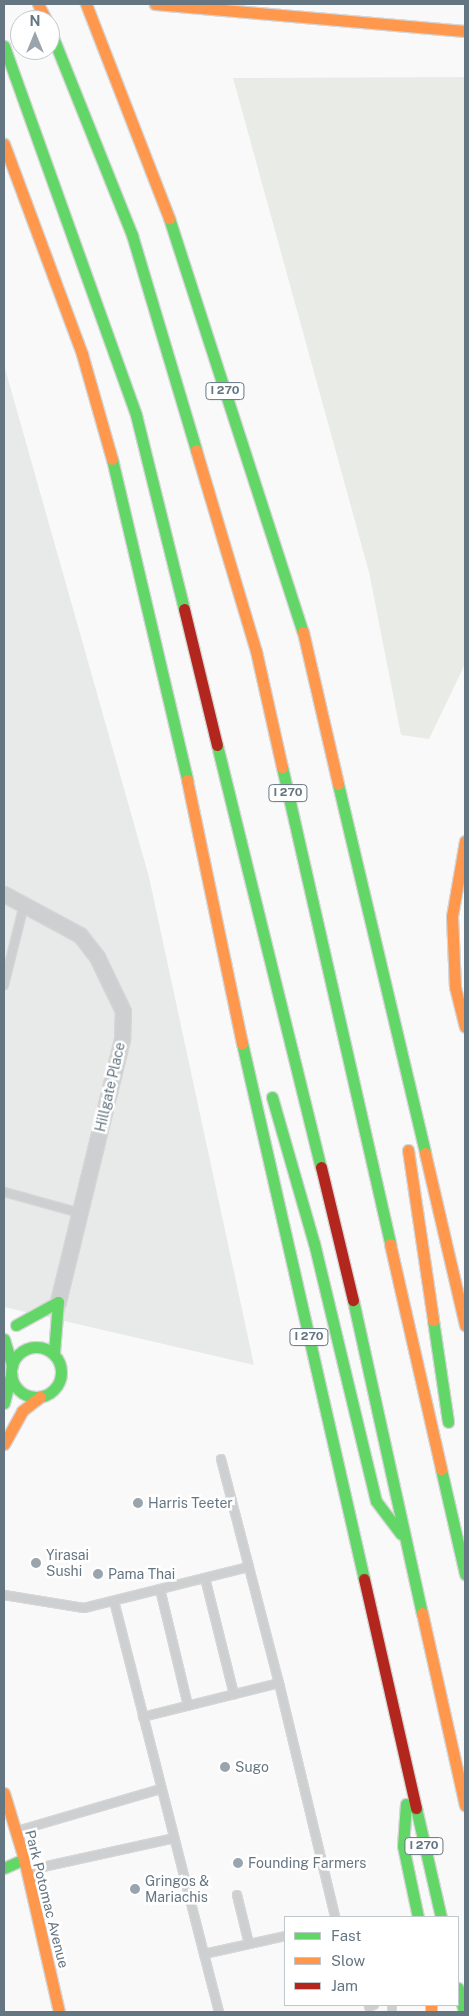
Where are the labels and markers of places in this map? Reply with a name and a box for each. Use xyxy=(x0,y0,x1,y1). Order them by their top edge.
place label: Harris Teeter xyxy=(148,1495,233,1511)
marker: Harris Teeter xyxy=(132,1497,144,1509)
place label: Yirasai Sushi xyxy=(46,1547,89,1580)
marker: Yirasai Sushi xyxy=(30,1557,42,1569)
place label: Pama Thai xyxy=(108,1566,175,1582)
marker: Pama Thai xyxy=(92,1568,104,1580)
place label: Sugo xyxy=(235,1759,269,1775)
marker: Sugo xyxy=(219,1761,231,1773)
place label: Founding Farmers xyxy=(248,1855,366,1871)
marker: Founding Farmers xyxy=(232,1857,244,1869)
place label: Gringos & Mariachis xyxy=(145,1873,209,1905)
marker: Gringos & Mariachis xyxy=(129,1883,141,1895)

